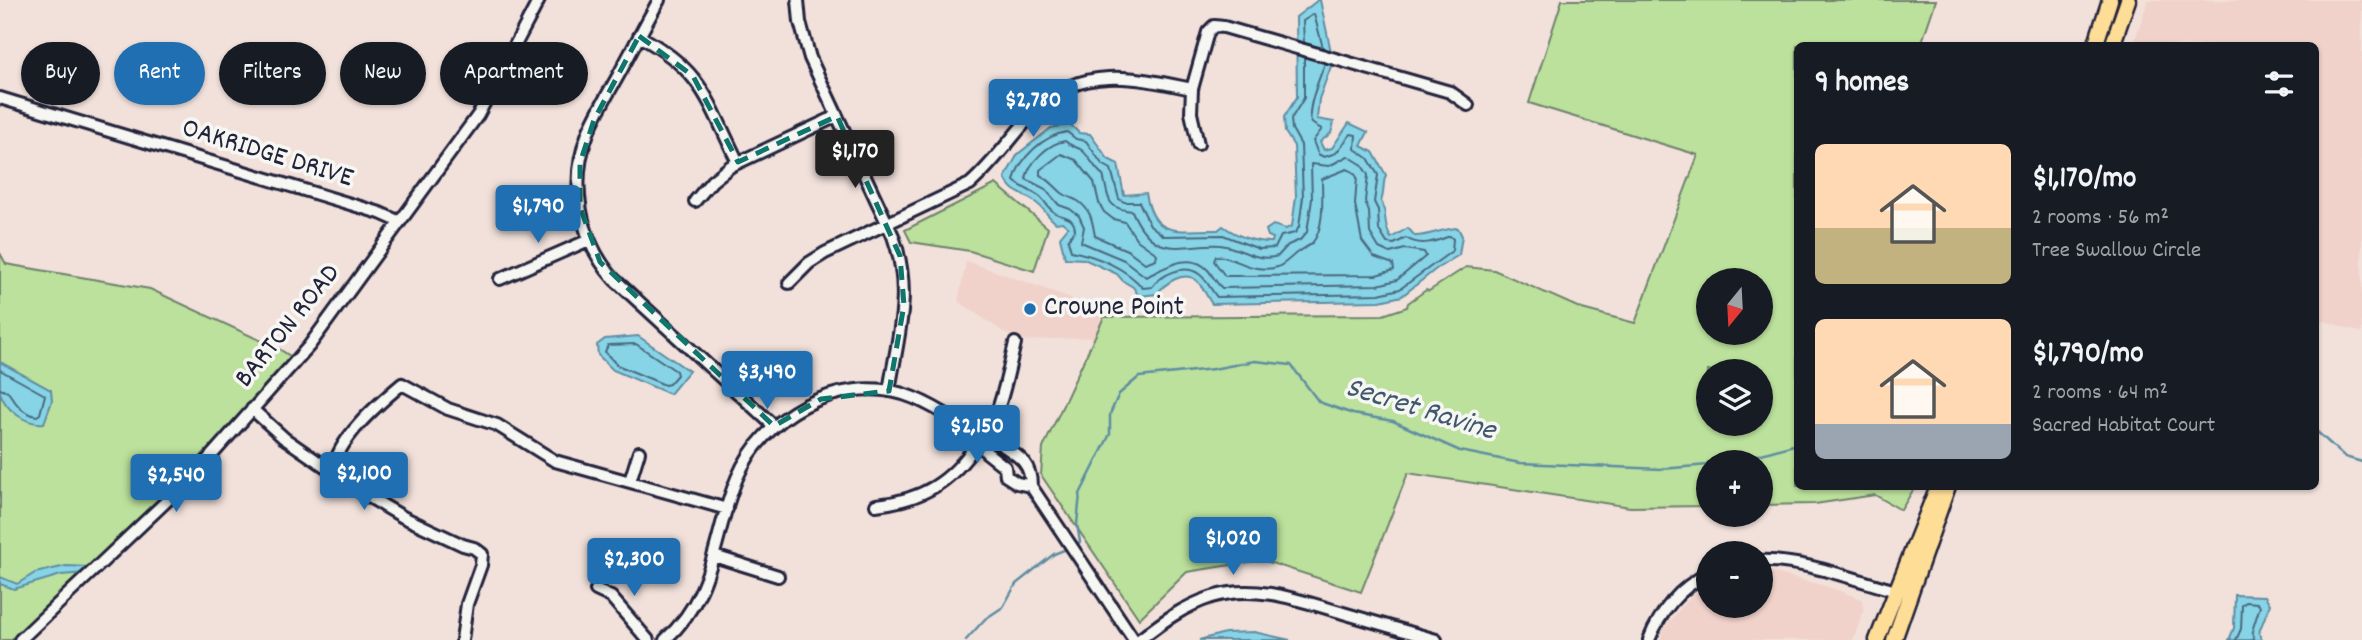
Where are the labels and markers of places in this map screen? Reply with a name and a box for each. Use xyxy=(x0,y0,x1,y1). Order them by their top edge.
pin: $2,780 xyxy=(976,80,1090,139)
pin: $1,170 xyxy=(798,130,912,190)
pin: $1,790 xyxy=(481,186,595,245)
place label: Crowne Point xyxy=(1044,289,1184,329)
marker: Crowne Point xyxy=(1022,301,1038,317)
pin: $3,490 xyxy=(710,352,824,411)
pin: $2,150 xyxy=(920,406,1034,465)
pin: $2,100 xyxy=(307,452,421,512)
pin: $2,540 xyxy=(119,454,233,514)
pin: $1,020 xyxy=(1176,518,1290,577)
pin: $2,300 xyxy=(577,538,691,598)

